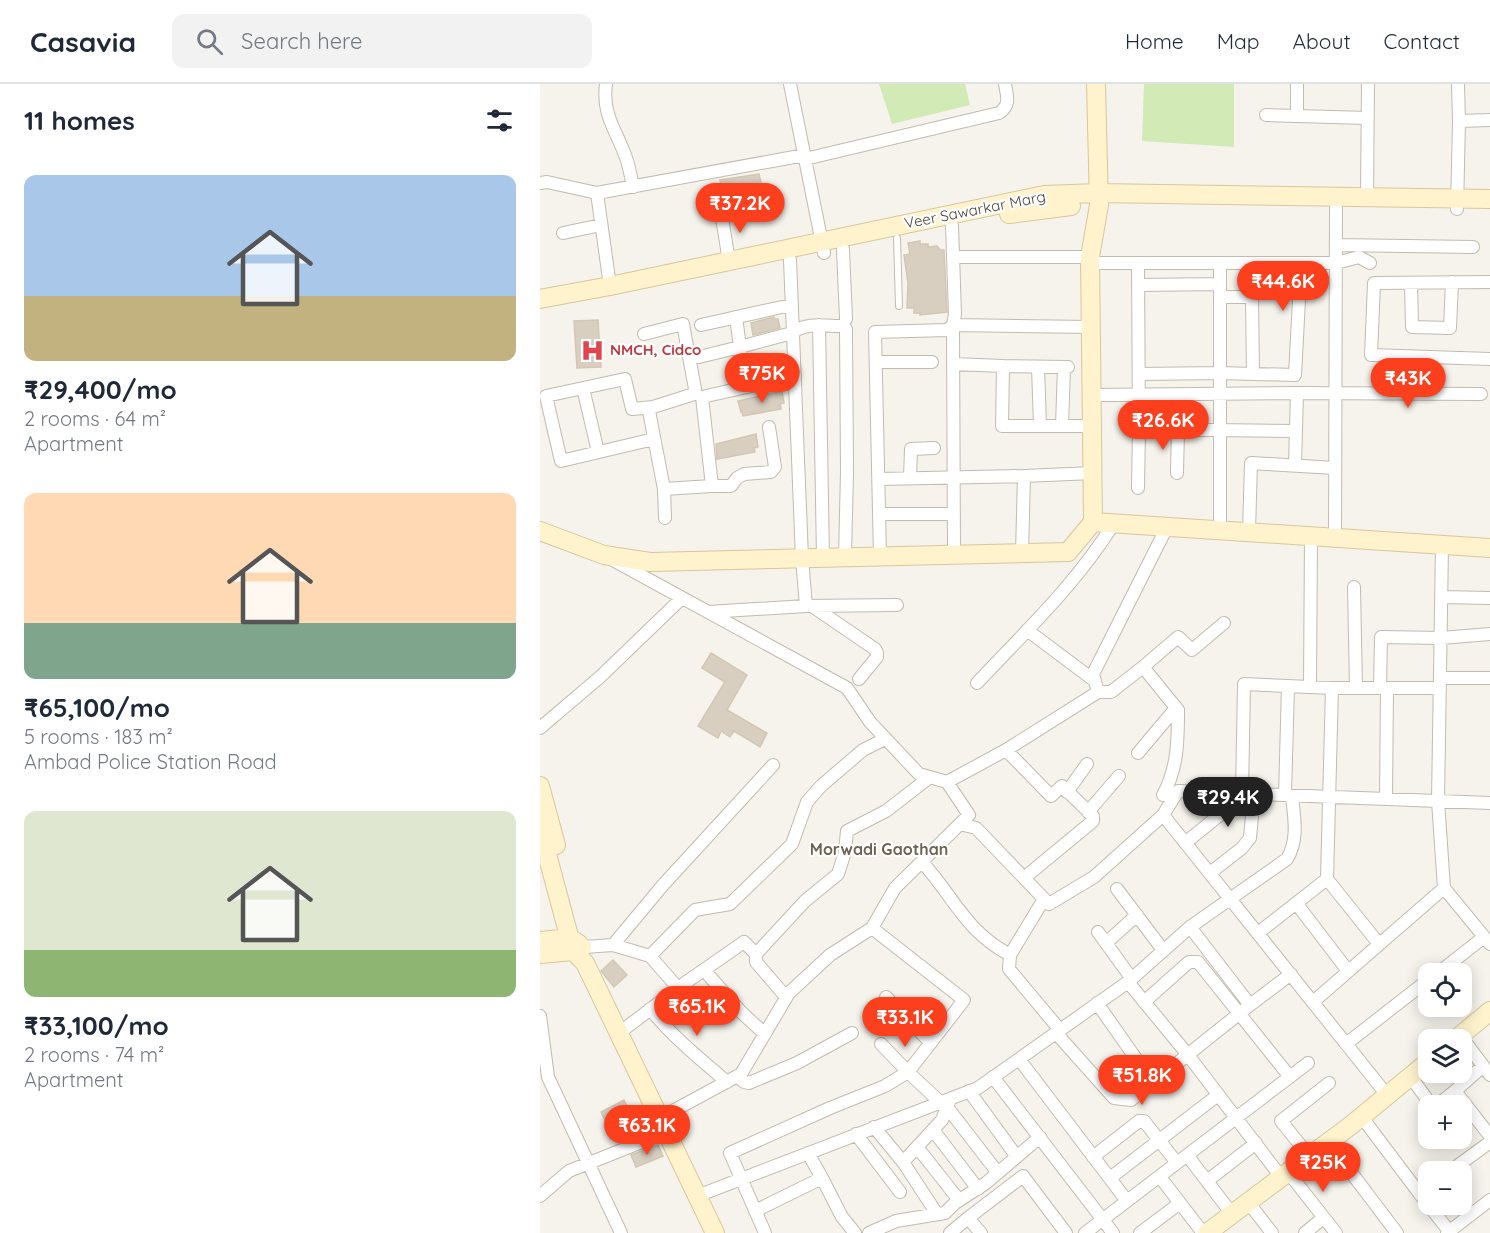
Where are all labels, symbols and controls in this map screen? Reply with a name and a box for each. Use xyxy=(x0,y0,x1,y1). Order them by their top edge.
search box xyxy=(172,14,592,68)
text: Casavia xyxy=(30,24,136,59)
icon: search xyxy=(193,25,226,58)
text: Search here xyxy=(241,27,363,55)
text: Home xyxy=(1125,28,1184,54)
text: Map xyxy=(1217,28,1260,54)
text: About xyxy=(1293,28,1351,54)
text: Contact xyxy=(1384,28,1460,54)
text: 11 homes xyxy=(24,104,135,137)
icon: filters xyxy=(483,104,516,137)
pin: ₹37.2K xyxy=(691,183,789,234)
street label: Veer Sawarkar Marg xyxy=(903,187,1047,233)
text: ₹37.2K xyxy=(710,190,770,215)
icon: home xyxy=(216,214,324,322)
pin: ₹44.6K xyxy=(1234,261,1332,312)
text: ₹44.6K xyxy=(1251,268,1315,293)
hospital icon: NMCH, Cidco xyxy=(579,337,605,363)
place label: NMCH, Cidco xyxy=(610,340,701,359)
pin: ₹75K xyxy=(726,353,798,404)
pin: ₹43K xyxy=(1372,358,1444,409)
text: ₹75K xyxy=(739,360,785,385)
text: ₹43K xyxy=(1385,365,1431,390)
text: ₹29,400/mo xyxy=(24,373,177,406)
pin: ₹26.6K xyxy=(1114,400,1212,451)
text: 2 rooms · 64 m² xyxy=(24,406,166,431)
text: ₹26.6K xyxy=(1132,407,1194,432)
text: Apartment xyxy=(24,431,124,456)
icon: home xyxy=(216,532,324,640)
text: ₹65,100/mo xyxy=(24,691,170,724)
text: 5 rooms · 183 m² xyxy=(24,724,173,749)
text: Ambad Police Station Road xyxy=(24,749,277,774)
pin: ₹29.4K xyxy=(1179,777,1277,828)
text: ₹29.4K xyxy=(1197,784,1259,809)
district label: Morwadi Gaothan xyxy=(810,839,948,859)
icon: home xyxy=(216,850,324,958)
map controls xyxy=(1418,963,1472,1215)
button: locate xyxy=(1418,963,1472,1017)
pin: ₹65.1K xyxy=(648,986,746,1037)
text: ₹65.1K xyxy=(668,993,726,1018)
pin: ₹33.1K xyxy=(856,997,954,1048)
text: ₹33.1K xyxy=(876,1004,934,1029)
text: ₹33,100/mo xyxy=(24,1009,169,1042)
button: layers xyxy=(1418,1029,1472,1083)
text: 2 rooms · 74 m² xyxy=(24,1042,164,1067)
pin: ₹51.8K xyxy=(1093,1055,1191,1106)
text: ₹51.8K xyxy=(1112,1062,1172,1087)
text: Apartment xyxy=(24,1067,124,1092)
button: + xyxy=(1418,1095,1472,1149)
pin: ₹63.1K xyxy=(598,1105,696,1156)
text: ₹63.1K xyxy=(618,1112,676,1137)
pin: ₹25K xyxy=(1287,1142,1359,1193)
text: ₹25K xyxy=(1299,1149,1347,1174)
button: − xyxy=(1418,1161,1472,1215)

